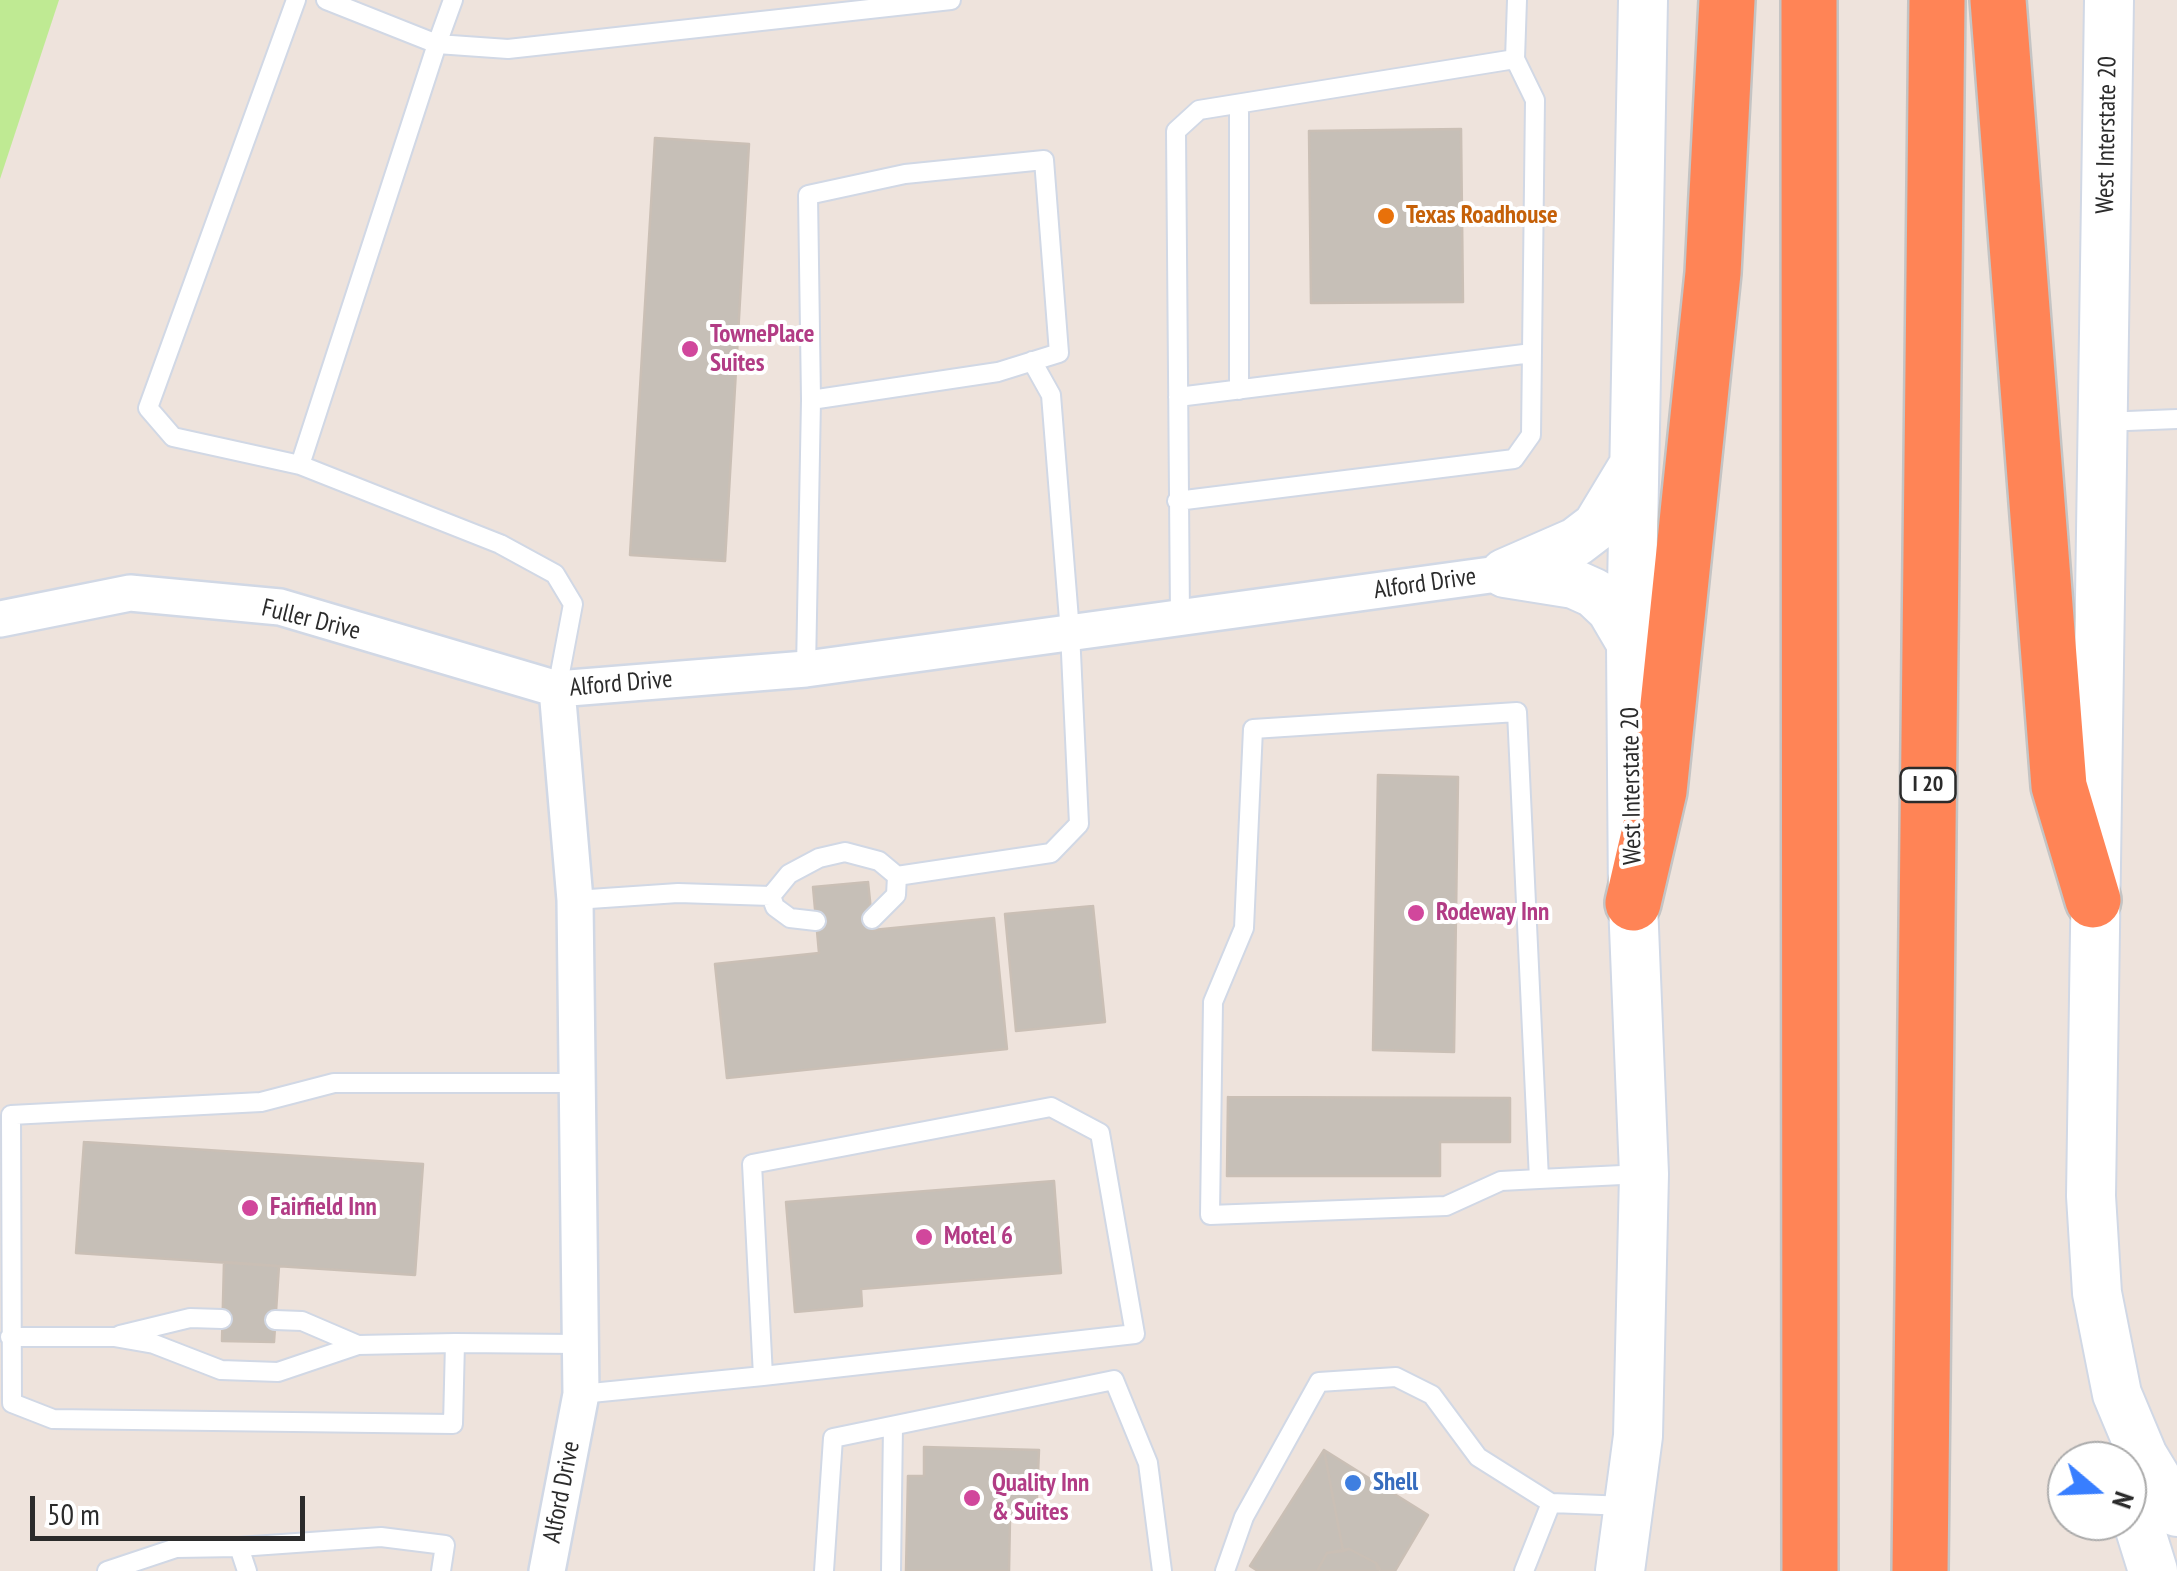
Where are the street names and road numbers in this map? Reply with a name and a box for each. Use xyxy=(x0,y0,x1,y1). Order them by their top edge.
street label: West Interstate 20 xyxy=(2091,56,2123,214)
street label: Alford Drive xyxy=(1372,562,1478,606)
street label: Fuller Drive xyxy=(259,593,363,647)
street label: Alford Drive xyxy=(568,665,674,703)
street label: West Interstate 20 xyxy=(1616,707,1648,865)
road number: I 20 xyxy=(1900,768,1956,802)
street label: Alford Drive xyxy=(537,1439,587,1545)

